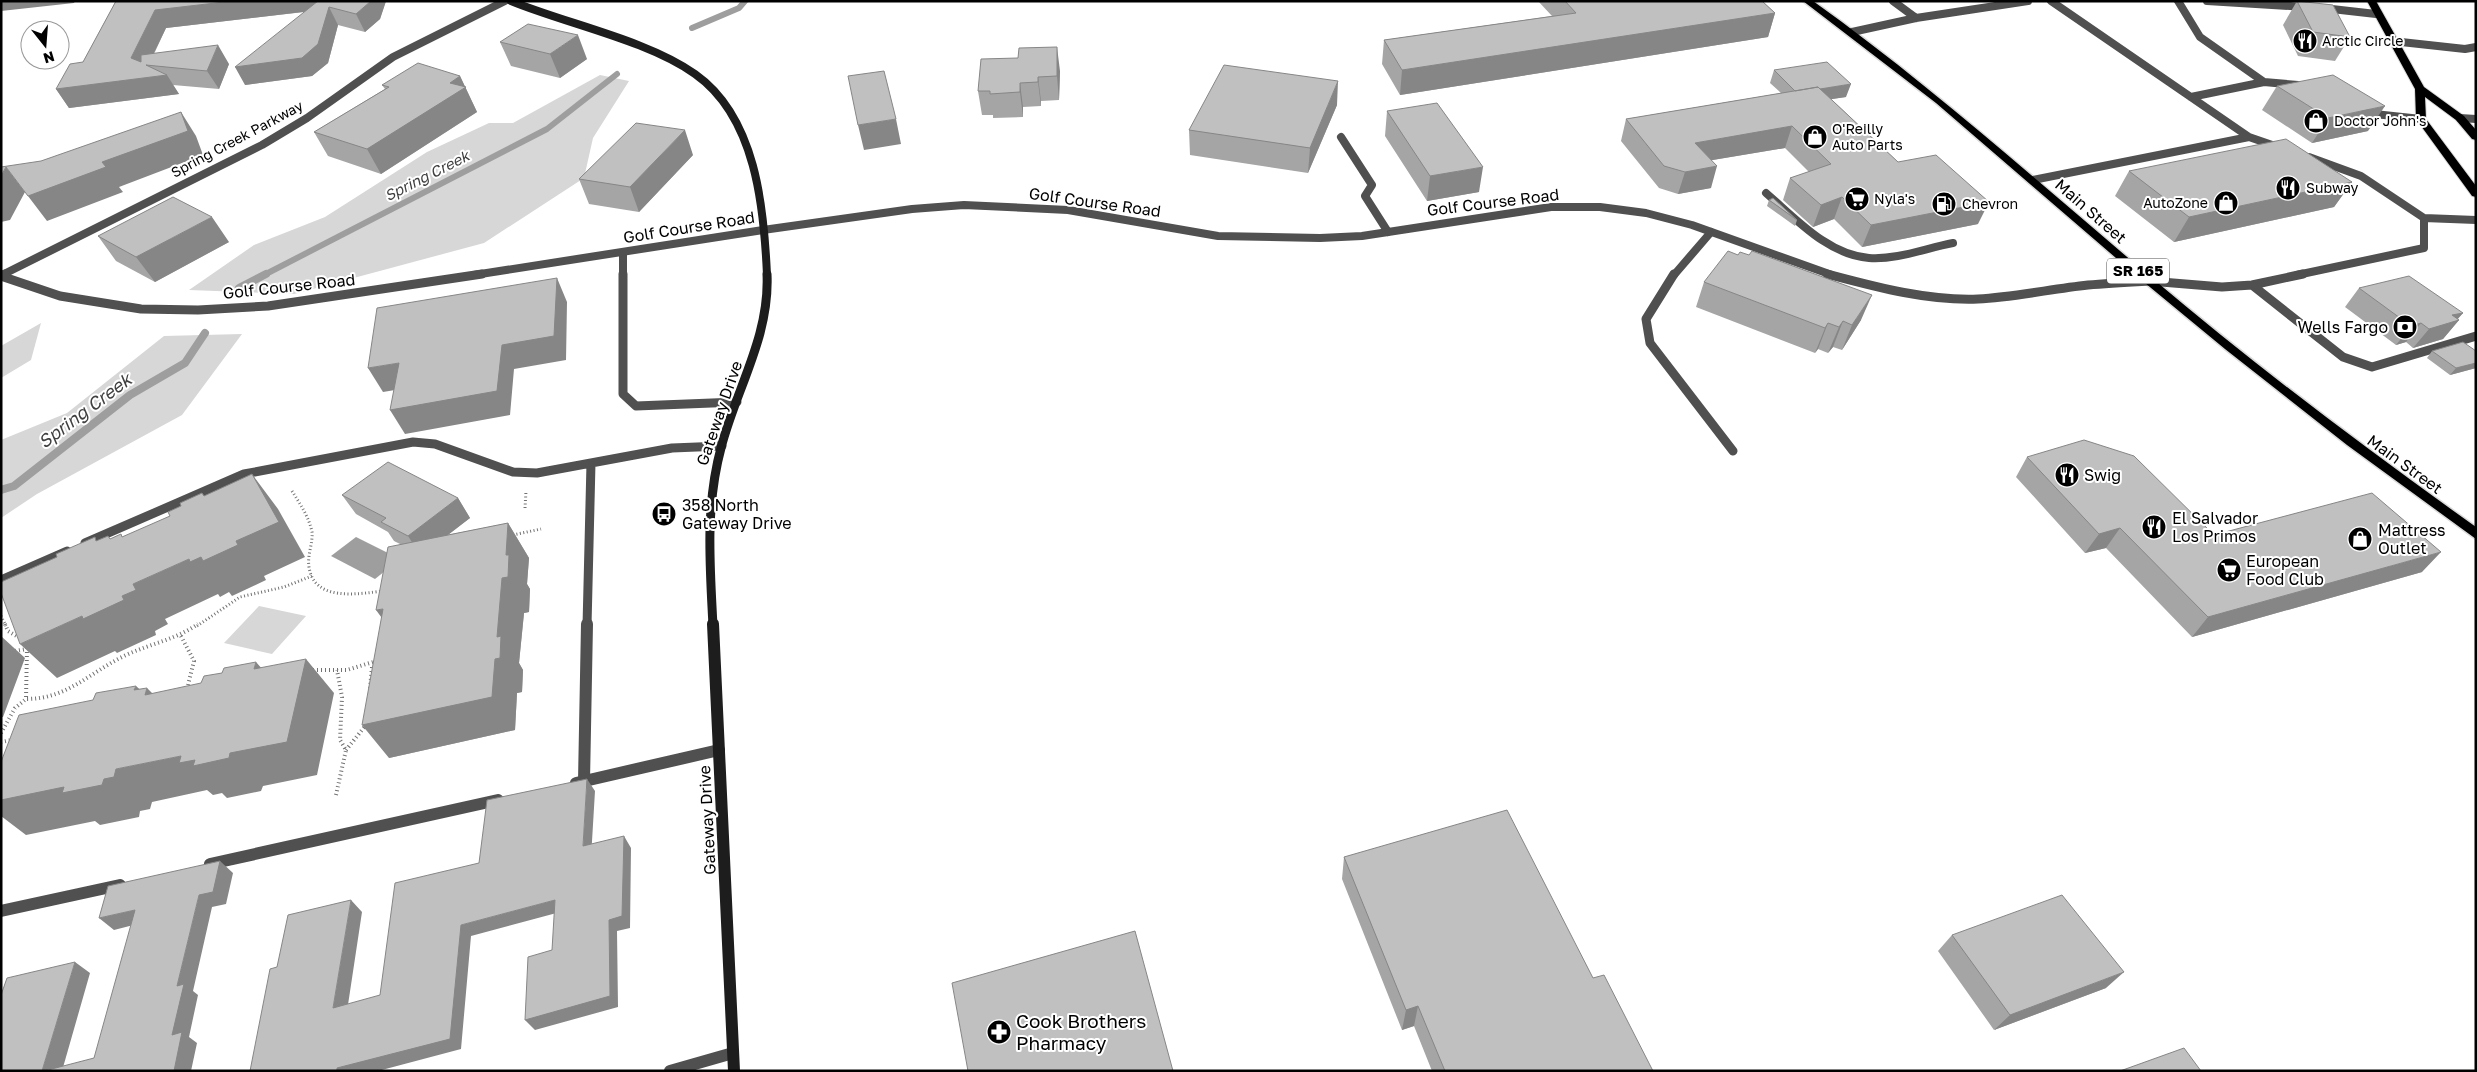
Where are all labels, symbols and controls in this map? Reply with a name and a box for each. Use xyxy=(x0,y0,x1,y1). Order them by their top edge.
north arrow xyxy=(20,20,70,70)
restaurant icon: Arctic Circle xyxy=(2292,28,2318,54)
place label: Arctic Circle xyxy=(2322,32,2404,49)
text: N xyxy=(41,48,57,68)
street label: Spring Creek Parkway xyxy=(168,96,306,181)
shop icon: Doctor John's xyxy=(2303,108,2329,134)
place label: Doctor John's xyxy=(2334,112,2427,129)
place label: O'Reilly Auto Parts xyxy=(1832,120,1903,153)
shop icon: O'Reilly Auto Parts xyxy=(1802,124,1828,150)
water label: Spring Creek xyxy=(381,145,474,205)
street label: Main Street xyxy=(2051,174,2131,248)
restaurant icon: Subway xyxy=(2275,175,2301,201)
place label: Subway xyxy=(2306,179,2359,196)
street label: Golf Course Road xyxy=(1028,183,1162,221)
street label: Golf Course Road xyxy=(1426,184,1560,220)
supermarket icon: Nyla's xyxy=(1844,186,1870,212)
place label: Nyla's xyxy=(1874,190,1915,207)
shop icon: AutoZone xyxy=(2213,190,2239,216)
fuel station icon: Chevron xyxy=(1931,191,1957,217)
place label: AutoZone xyxy=(2143,194,2208,211)
place label: Chevron xyxy=(1962,195,2018,212)
street label: Golf Course Road xyxy=(622,207,756,247)
road number: SR 165 xyxy=(2107,258,2169,284)
street label: Golf Course Road xyxy=(222,269,356,303)
bank icon: Wells Fargo xyxy=(2392,314,2418,340)
place label: Wells Fargo xyxy=(2298,317,2388,337)
street label: Gateway Drive xyxy=(692,358,746,468)
water label: Spring Creek xyxy=(33,367,137,452)
street label: Main Street xyxy=(2363,430,2447,498)
restaurant icon: Swig xyxy=(2054,462,2080,488)
place label: Swig xyxy=(2084,465,2121,485)
place label: 358 North Gateway Drive xyxy=(682,495,792,533)
bus stop icon: 358 North Gateway Drive xyxy=(651,501,677,527)
place label: El Salvador Los Primos xyxy=(2172,508,2258,546)
restaurant icon: El Salvador Los Primos xyxy=(2141,514,2167,540)
place label: Mattress Outlet xyxy=(2378,520,2446,558)
shop icon: Mattress Outlet xyxy=(2347,526,2373,552)
place label: European Food Club xyxy=(2246,551,2324,589)
supermarket icon: European Food Club xyxy=(2216,557,2242,583)
street label: Gateway Drive xyxy=(694,765,720,875)
place label: Cook Brothers Pharmacy xyxy=(1016,1009,1146,1054)
pharmacy icon: Cook Brothers Pharmacy xyxy=(986,1019,1012,1045)

